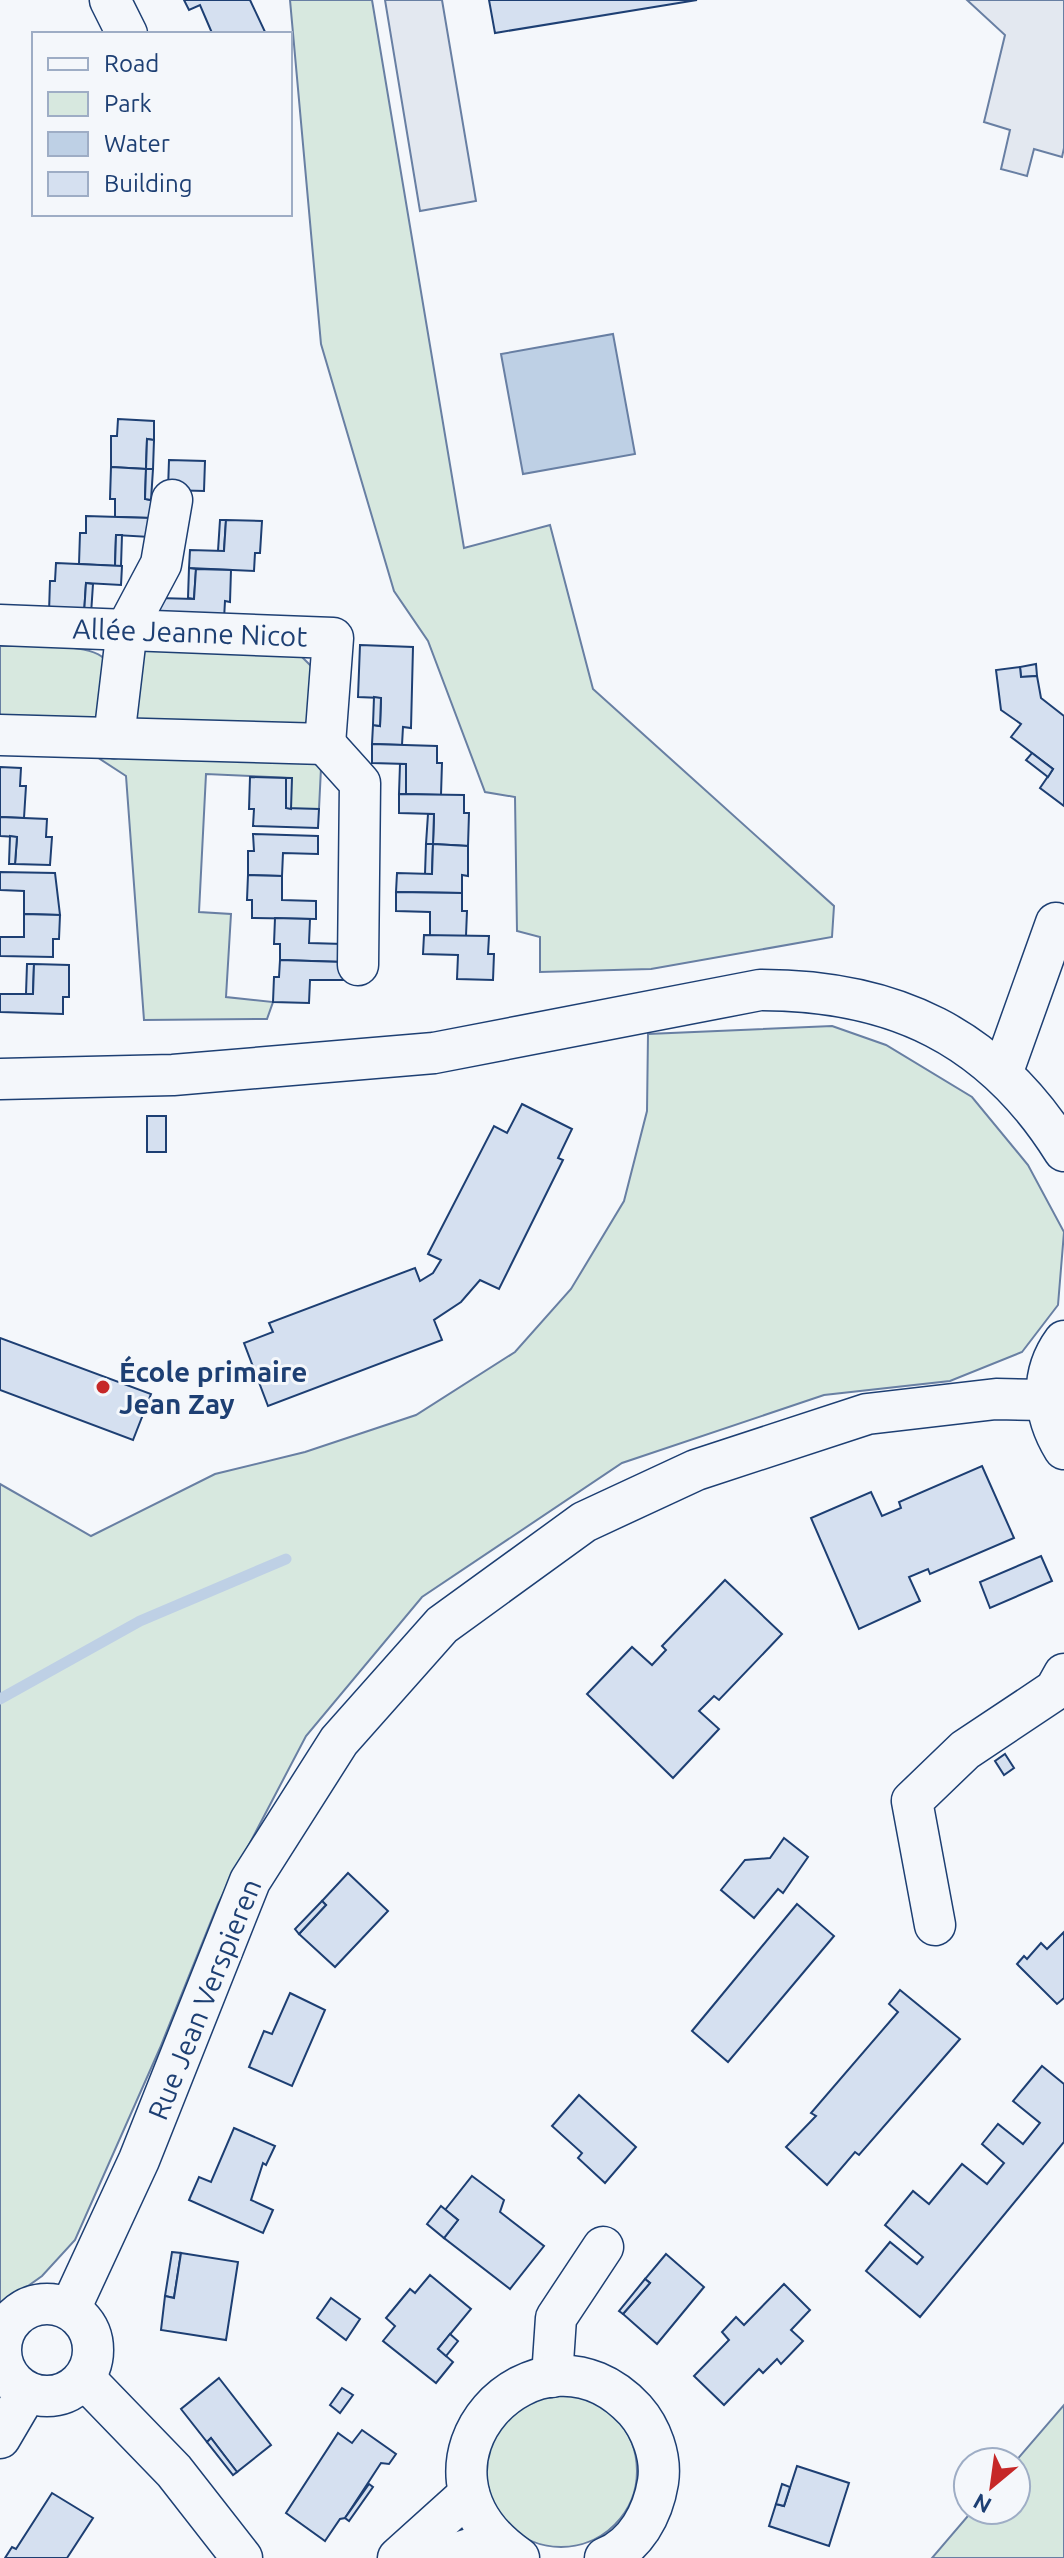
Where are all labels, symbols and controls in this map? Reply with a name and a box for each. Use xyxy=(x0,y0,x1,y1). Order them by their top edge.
legend xyxy=(32,32,292,216)
text: Road xyxy=(104,50,159,77)
text: Park xyxy=(104,90,152,117)
text: Water xyxy=(104,130,170,157)
text: Building xyxy=(104,170,192,197)
street label: Allée Jeanne Nicot xyxy=(72,612,308,652)
place label: École primaire Jean Zay xyxy=(119,1355,307,1419)
marker: École primaire Jean Zay xyxy=(94,1378,112,1396)
street label: Rue Jean Verspieren xyxy=(141,1874,267,2124)
north arrow xyxy=(952,2446,1032,2526)
text: N xyxy=(969,2489,995,2519)

